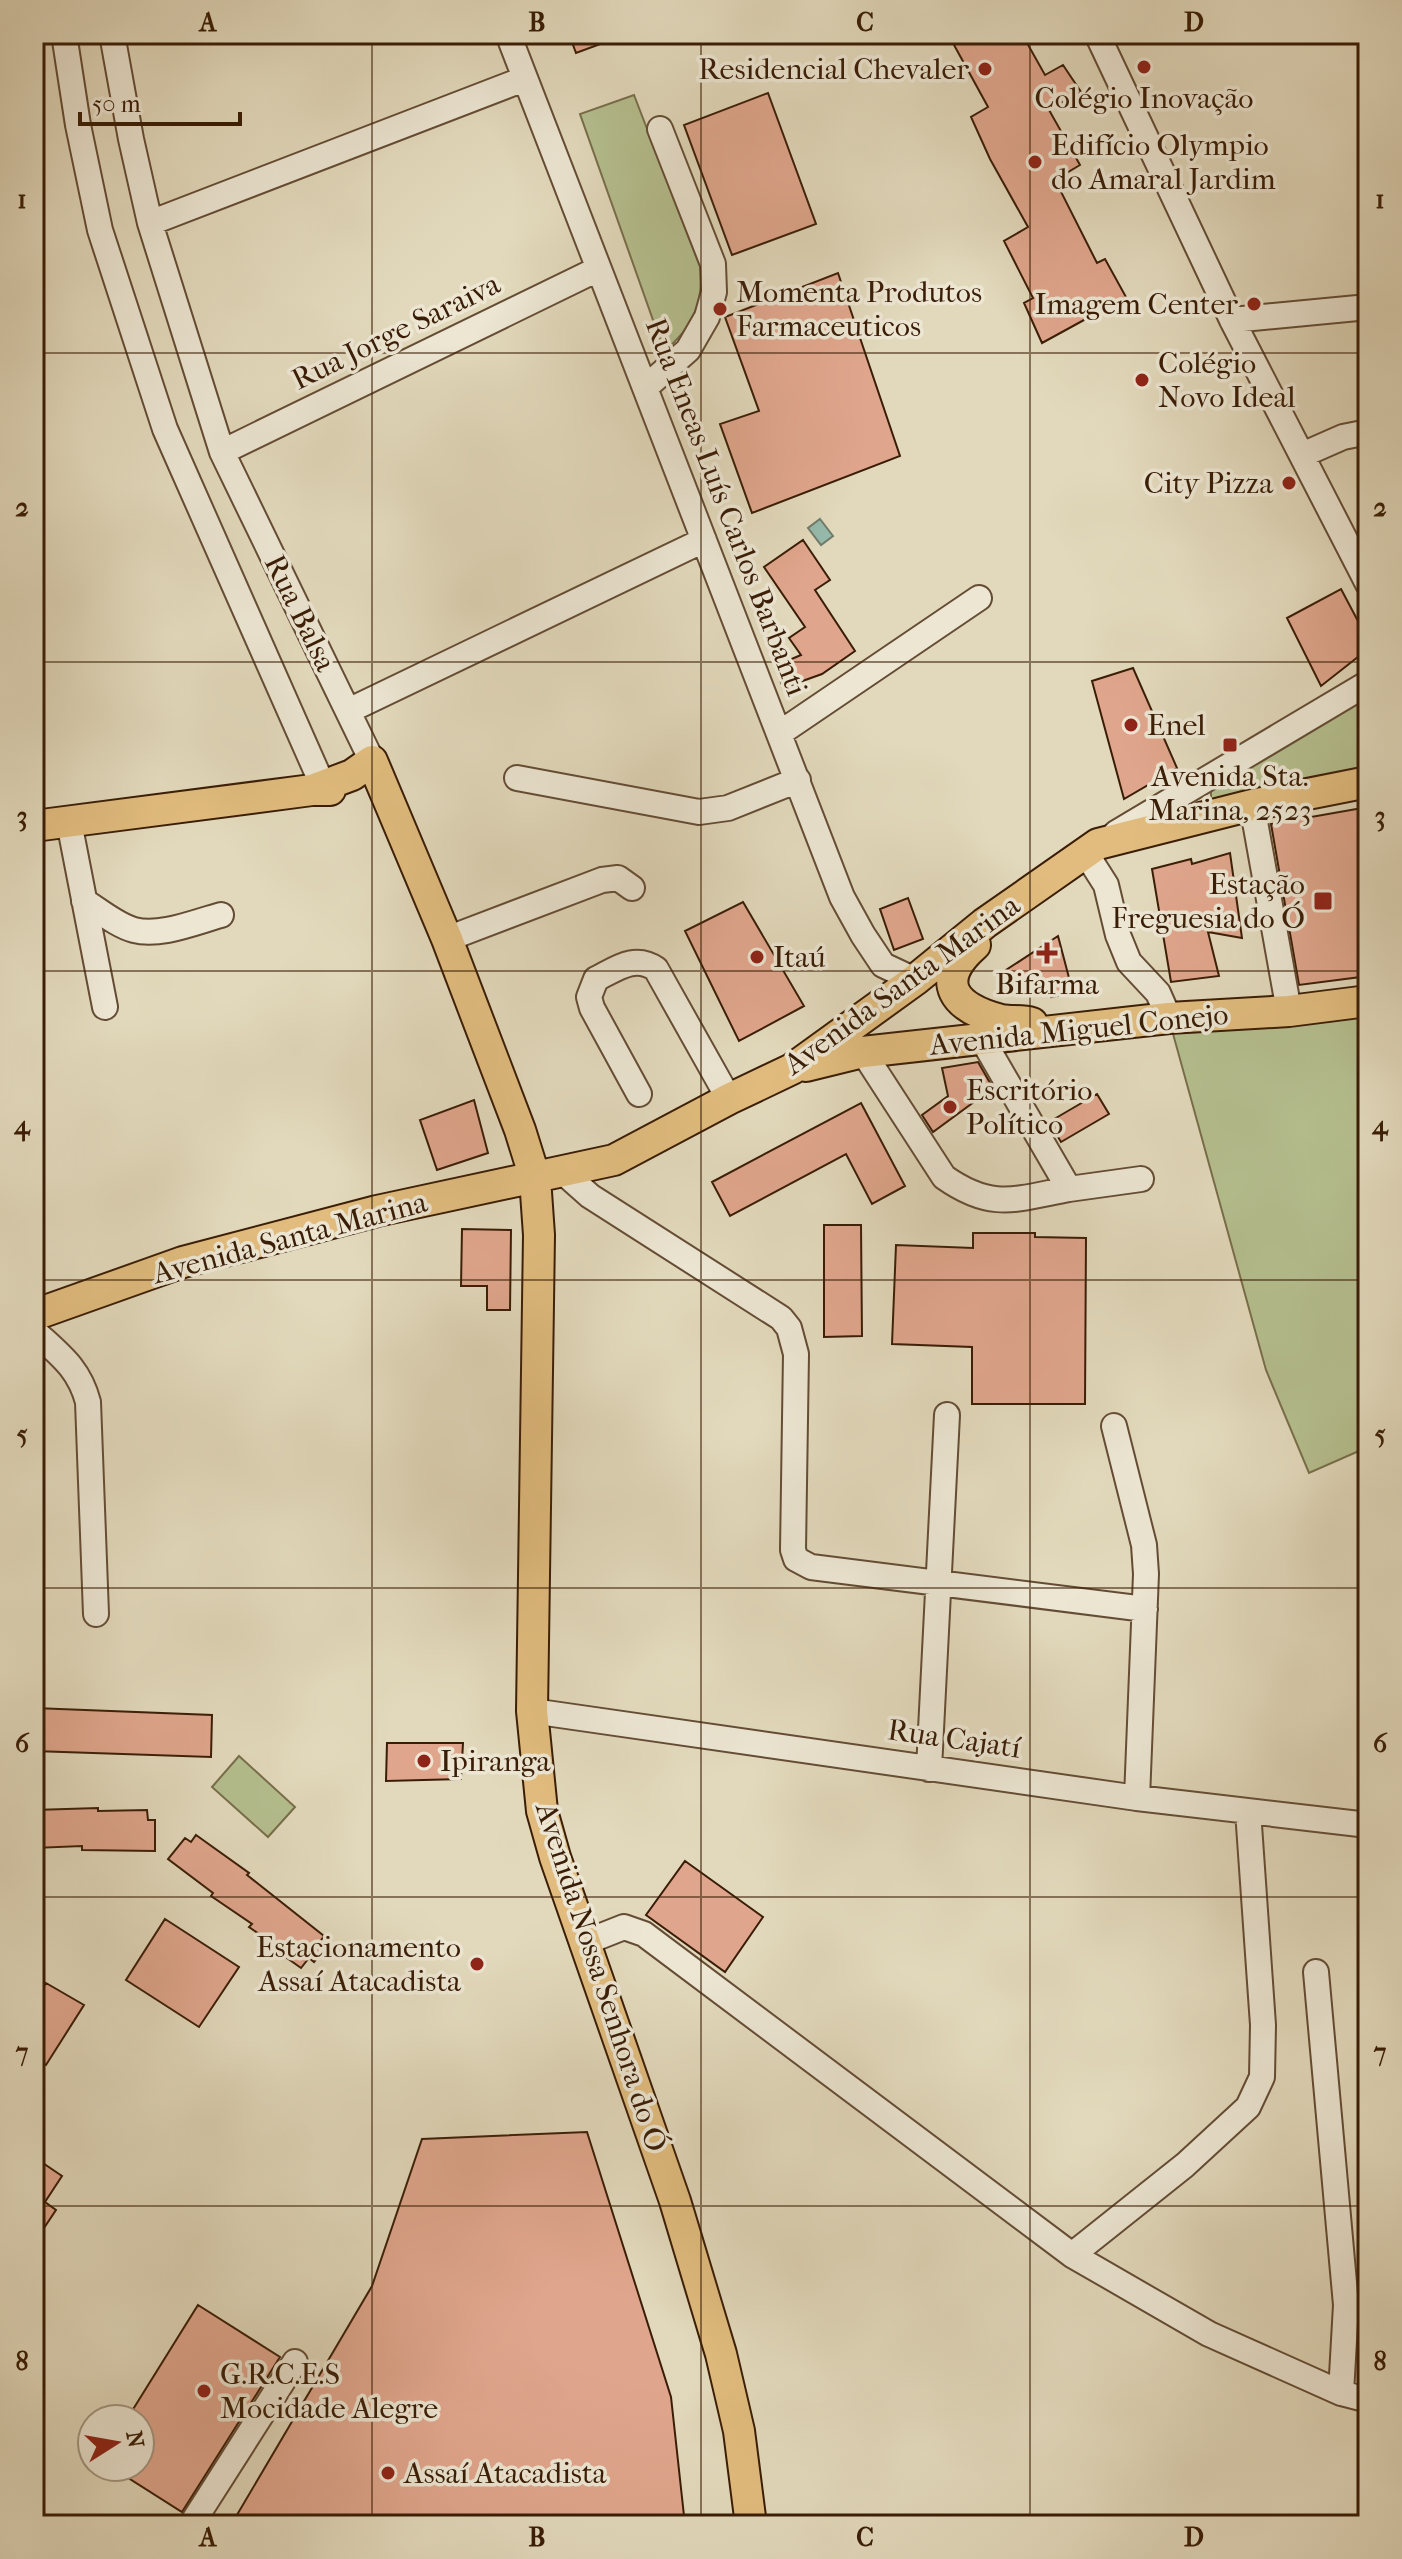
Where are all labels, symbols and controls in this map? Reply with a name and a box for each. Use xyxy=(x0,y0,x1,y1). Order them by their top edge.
text: A xyxy=(198,7,218,38)
text: B xyxy=(529,7,546,38)
text: C xyxy=(856,7,874,38)
text: D xyxy=(1184,7,1204,38)
place label: Residencial Chevaler xyxy=(698,52,969,87)
marker: Colégio Inovação xyxy=(1135,58,1153,76)
marker: Residencial Chevaler xyxy=(976,60,994,78)
scale bar xyxy=(80,76,240,126)
place label: Colégio Inovação xyxy=(1034,81,1254,116)
text: 50 m xyxy=(92,90,141,118)
place label: Edifício Olympio do Amaral Jardim xyxy=(1051,128,1276,197)
marker: Edifício Olympio do Amaral Jardim xyxy=(1026,153,1044,171)
text: 1 xyxy=(17,184,27,215)
text: 1 xyxy=(1375,184,1385,215)
street label: Rua Jorge Saraiva xyxy=(286,266,507,398)
place label: Momenta Produtos Farmaceuticos xyxy=(736,275,982,344)
place label: Imagem Center xyxy=(1035,287,1238,322)
marker: Imagem Center xyxy=(1245,295,1263,313)
marker: Momenta Produtos Farmaceuticos xyxy=(711,300,729,318)
street label: Rua Eneas Luís Carlos Barbanti xyxy=(638,313,814,701)
place label: Colégio Novo Ideal xyxy=(1158,346,1296,415)
marker: Colégio Novo Ideal xyxy=(1133,371,1151,389)
place label: City Pizza xyxy=(1144,466,1274,501)
marker: City Pizza xyxy=(1280,474,1298,492)
text: 2 xyxy=(15,492,29,523)
text: 2 xyxy=(1373,492,1387,523)
street label: Rua Balsa xyxy=(257,549,344,678)
place label: Enel xyxy=(1147,708,1206,743)
marker: Enel xyxy=(1122,716,1140,734)
marker: Avenida Sta. Marina, 2523 xyxy=(1221,736,1239,754)
place label: Avenida Sta. Marina, 2523 xyxy=(1148,759,1312,828)
text: 3 xyxy=(17,801,27,832)
text: 3 xyxy=(1375,801,1385,832)
place label: Estação Freguesia do Ó xyxy=(1111,867,1305,936)
street label: Avenida Santa Marina xyxy=(777,887,1028,1083)
marker: Estação Freguesia do Ó xyxy=(1312,890,1334,912)
place label: Itaú xyxy=(773,940,826,975)
marker: Bifarma xyxy=(1038,944,1056,962)
marker: Itaú xyxy=(748,948,766,966)
place label: Bifarma xyxy=(995,967,1100,1002)
street label: Avenida Miguel Conejo xyxy=(927,997,1230,1063)
place label: Escritório Político xyxy=(966,1073,1092,1142)
marker: Escritório Político xyxy=(941,1098,959,1116)
text: 4 xyxy=(13,1110,31,1142)
text: 4 xyxy=(1371,1110,1389,1142)
street label: Avenida Santa Marina xyxy=(148,1184,432,1292)
text: 5 xyxy=(16,1419,28,1450)
text: 5 xyxy=(1374,1419,1386,1450)
street label: Rua Cajatí xyxy=(885,1712,1024,1766)
text: 6 xyxy=(15,1728,30,1759)
text: 6 xyxy=(1373,1728,1388,1759)
place label: Ipiranga xyxy=(440,1744,552,1779)
marker: Ipiranga xyxy=(415,1752,433,1770)
street label: Avenida Nossa Senhora do Ó xyxy=(528,1797,674,2156)
place label: Estacionamento Assaí Atacadista xyxy=(256,1930,462,1999)
marker: Estacionamento Assaí Atacadista xyxy=(468,1955,486,1973)
text: 7 xyxy=(15,2037,29,2068)
text: 7 xyxy=(1373,2037,1387,2068)
text: 8 xyxy=(15,2346,29,2377)
text: 8 xyxy=(1373,2346,1387,2377)
place label: G.R.C.E.S Mocidade Alegre xyxy=(220,2357,438,2426)
marker: G.R.C.E.S Mocidade Alegre xyxy=(195,2382,213,2400)
north arrow xyxy=(76,2403,156,2483)
text: N xyxy=(120,2429,149,2450)
place label: Assaí Atacadista xyxy=(403,2456,608,2491)
marker: Assaí Atacadista xyxy=(379,2464,397,2482)
text: A xyxy=(198,2522,218,2553)
text: B xyxy=(529,2522,546,2553)
text: C xyxy=(856,2522,874,2553)
text: D xyxy=(1184,2522,1204,2553)

